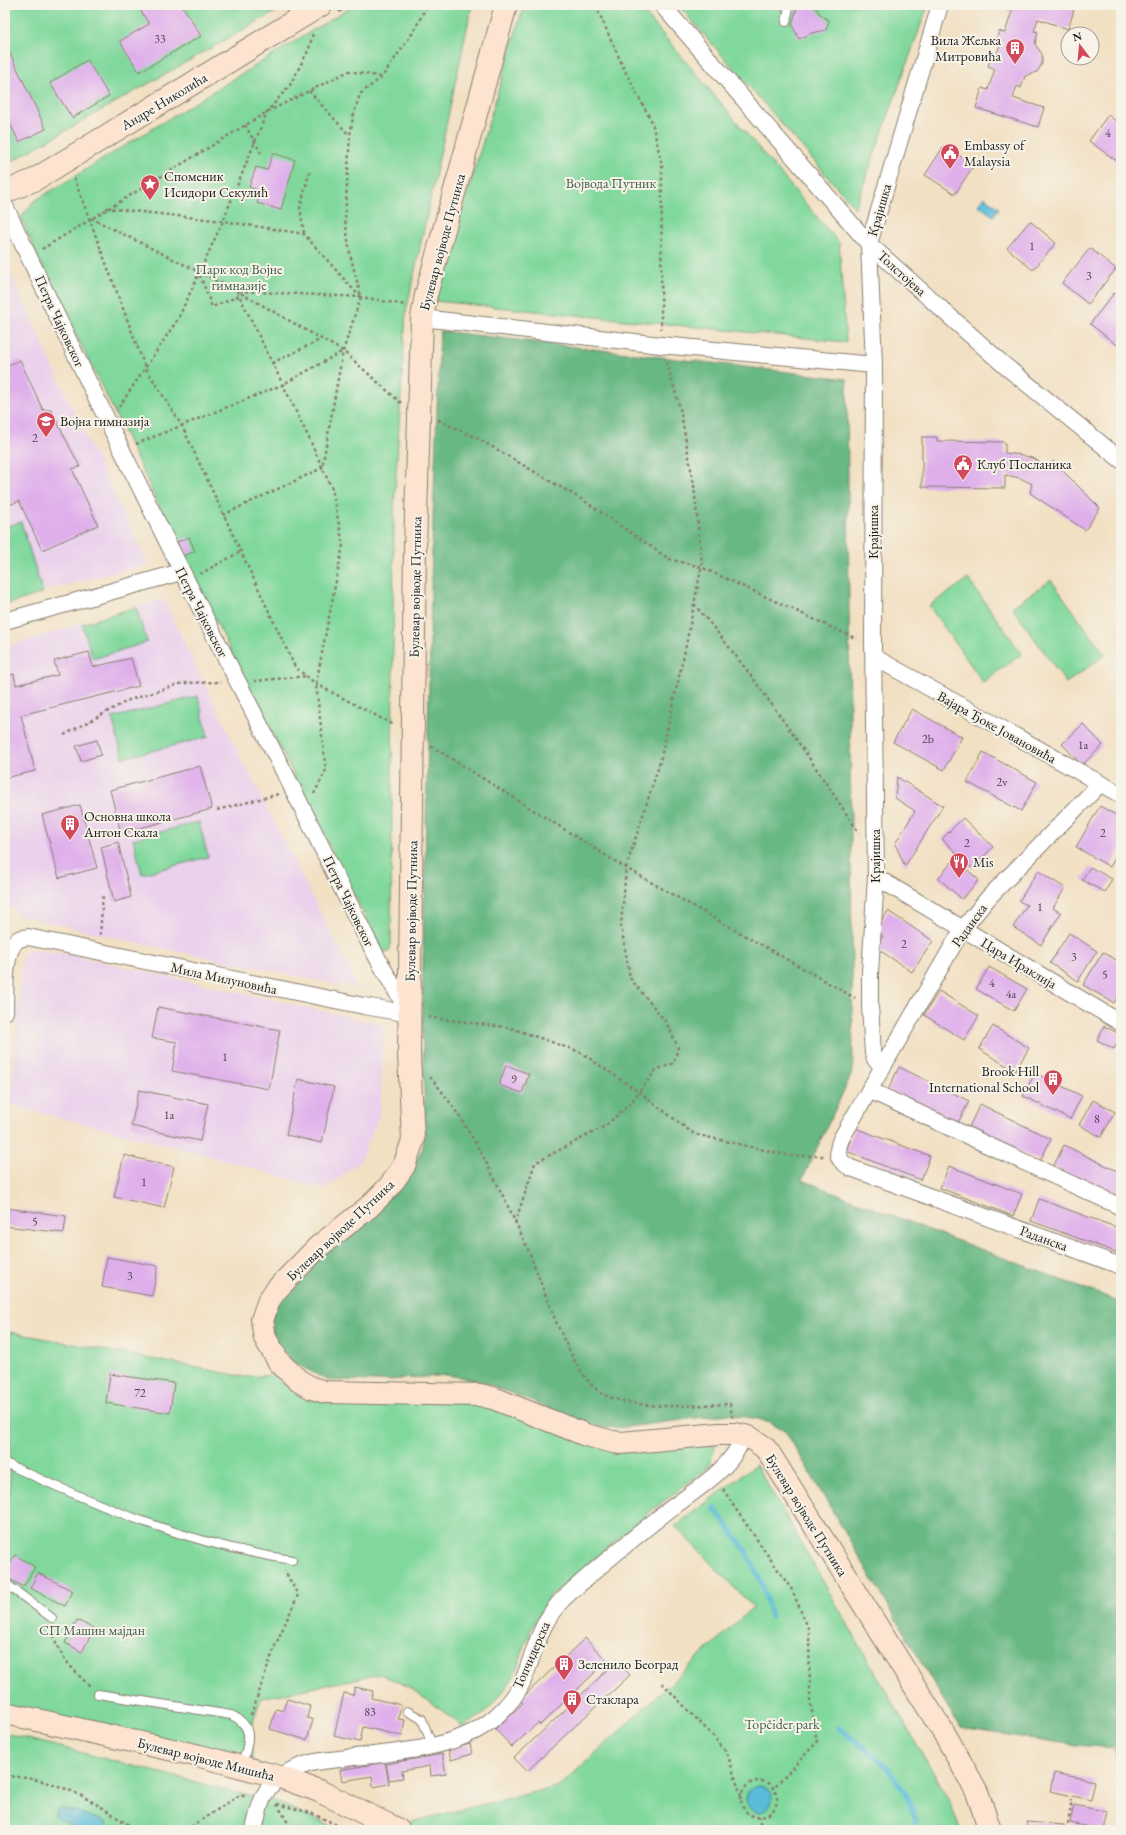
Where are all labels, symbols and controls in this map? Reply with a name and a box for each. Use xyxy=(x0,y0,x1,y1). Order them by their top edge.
north arrow xyxy=(1060,26,1100,66)
text: N xyxy=(1071,28,1084,44)
house number: 33 xyxy=(154,31,166,47)
place label: Вила Жељка Митровића xyxy=(931,31,1001,65)
building icon: Вила Жељка Митровића xyxy=(1004,37,1026,65)
street label: Андре Николића xyxy=(117,68,211,134)
house number: 4 xyxy=(1105,125,1111,141)
place label: Embassy of Malaysia xyxy=(964,136,1026,170)
public building icon: Embassy of Malaysia xyxy=(939,142,961,170)
place label: Споменик Исидори Секулић xyxy=(164,167,268,201)
street label: Булевар војводе Путника xyxy=(415,171,469,313)
place icon: Споменик Исидори Секулић xyxy=(139,173,161,201)
park label: Војвода Путник xyxy=(566,174,657,192)
street label: Крајишка xyxy=(863,181,895,238)
house number: 1 xyxy=(1029,238,1035,254)
street label: Толстојева xyxy=(874,246,931,300)
park label: Парк код Војне гимназије xyxy=(195,260,283,294)
house number: 3 xyxy=(1086,268,1092,284)
street label: Петра Чајковског xyxy=(31,272,89,370)
school or university icon: Војна гимназија xyxy=(35,410,57,438)
place label: Војна гимназија xyxy=(60,412,150,430)
house number: 2 xyxy=(32,430,38,446)
public building icon: Клуб Посланика xyxy=(952,453,974,481)
place label: Клуб Посланика xyxy=(977,455,1072,473)
street label: Крајишка xyxy=(864,505,882,559)
street label: Булевар војводе Путника xyxy=(405,516,425,658)
street label: Петра Чајковског xyxy=(171,564,233,660)
street label: Вајара Ђоке Јовановића xyxy=(934,687,1060,767)
house number: 2b xyxy=(922,731,934,747)
house number: 1a xyxy=(1078,737,1088,753)
house number: 2v xyxy=(996,774,1008,790)
place label: Основна школа Антон Скала xyxy=(83,807,171,841)
building icon: Основна школа Антон Скала xyxy=(59,813,81,841)
house number: 2 xyxy=(1100,825,1106,841)
street label: Крајишка xyxy=(866,829,884,883)
house number: 2 xyxy=(964,835,970,851)
street label: Булевар војводе Путника xyxy=(401,840,421,982)
restaurant icon: Mis xyxy=(948,851,970,879)
street label: Петра Чајковског xyxy=(319,852,379,950)
place label: Mis xyxy=(973,853,994,871)
street label: Раданска xyxy=(947,899,991,950)
house number: 1 xyxy=(1037,899,1043,915)
street label: Цара Ираклија xyxy=(978,933,1061,993)
house number: 2 xyxy=(901,936,907,952)
house number: 3 xyxy=(1071,949,1077,965)
street label: Мила Милуновића xyxy=(169,958,279,998)
house number: 5 xyxy=(1102,966,1108,982)
house number: 4 xyxy=(989,975,995,991)
house number: 4a xyxy=(1006,986,1016,1002)
house number: 1 xyxy=(222,1049,228,1065)
place label: Brook Hill International School xyxy=(929,1062,1040,1096)
building icon: Brook Hill International School xyxy=(1042,1068,1064,1096)
house number: 9 xyxy=(511,1071,517,1087)
house number: 1a xyxy=(164,1107,174,1123)
house number: 8 xyxy=(1094,1111,1100,1127)
house number: 1 xyxy=(141,1174,147,1190)
street label: Булевар војводе Путника xyxy=(282,1175,398,1285)
house number: 5 xyxy=(32,1213,38,1229)
street label: Раданска xyxy=(1018,1221,1071,1255)
house number: 3 xyxy=(127,1268,133,1284)
house number: 72 xyxy=(134,1385,146,1401)
street label: Булевар војводе Путника xyxy=(762,1450,852,1580)
street label: Топчидерска xyxy=(508,1618,554,1692)
park label: СП Машин мајдан xyxy=(39,1621,145,1639)
building icon: Зеленило Београд xyxy=(553,1653,575,1681)
place label: Зеленило Београд xyxy=(578,1655,679,1673)
building icon: Стаклара xyxy=(561,1688,583,1716)
place label: Стаклара xyxy=(586,1690,639,1708)
house number: 83 xyxy=(364,1704,376,1720)
park label: Topčider park xyxy=(744,1715,820,1733)
street label: Булевар војводе Мишића xyxy=(135,1733,277,1785)

